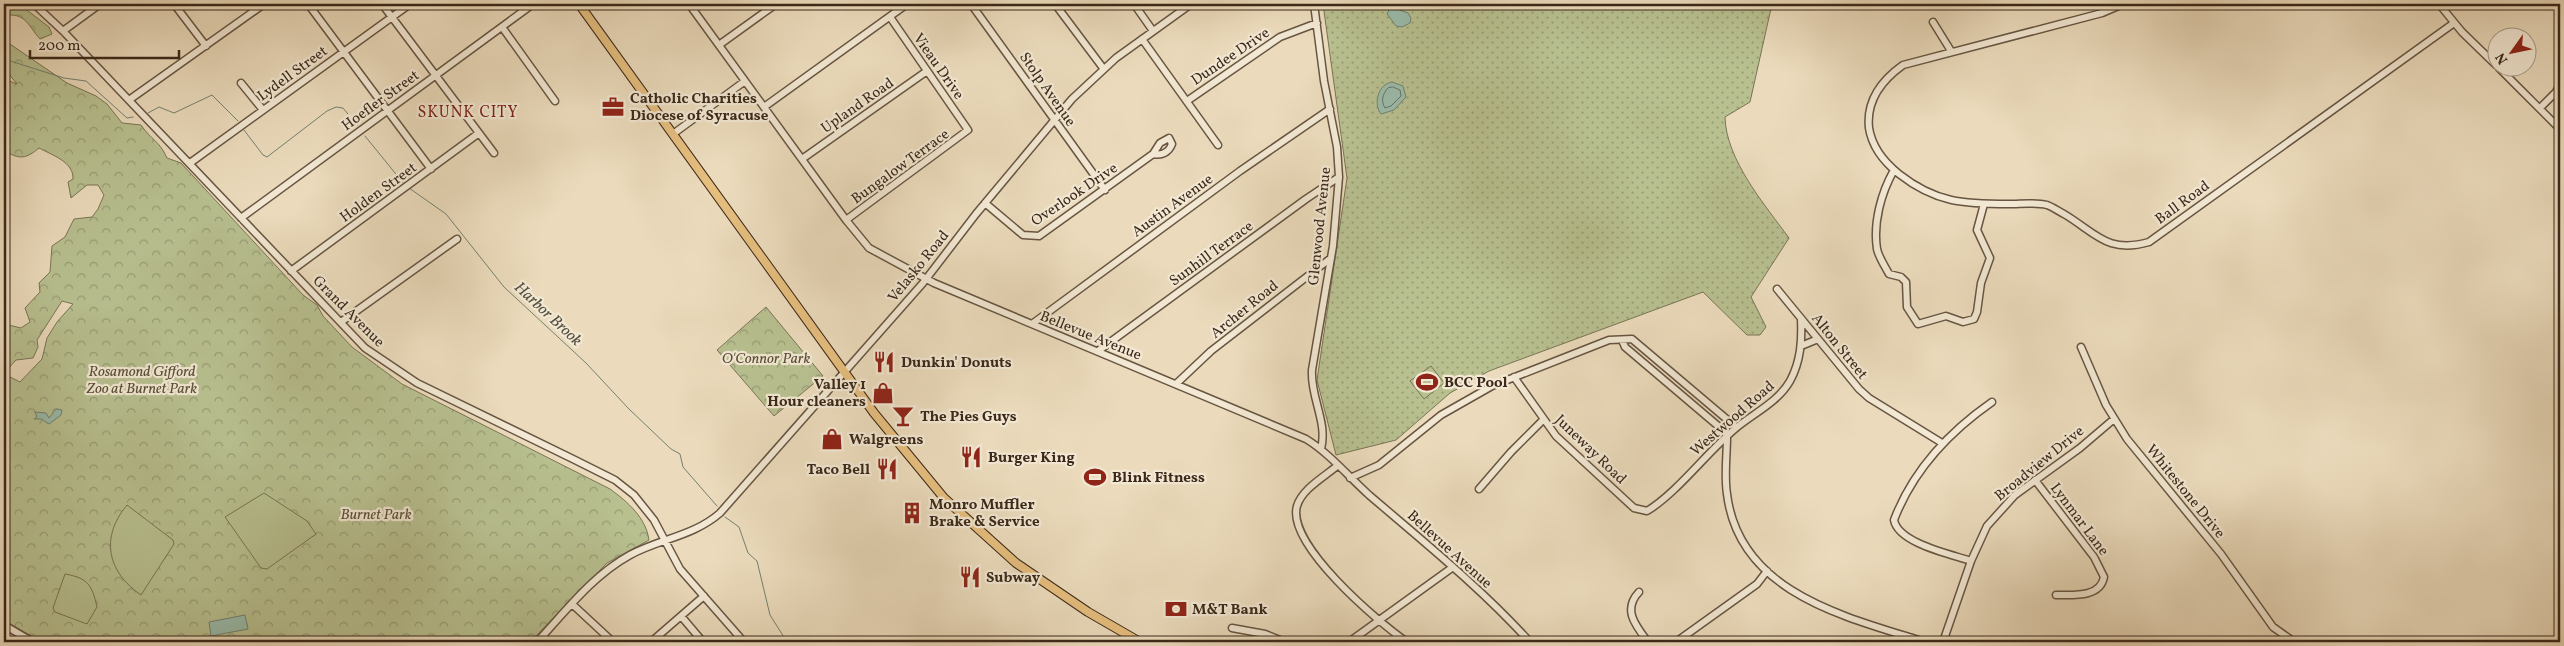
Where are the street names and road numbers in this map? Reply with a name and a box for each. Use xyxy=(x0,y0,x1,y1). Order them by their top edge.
street label: Dundee Drive xyxy=(1187,23,1274,91)
street label: Vieau Drive xyxy=(907,29,968,104)
street label: Lydell Street xyxy=(253,42,332,107)
street label: Stolp Avenue xyxy=(1013,48,1080,131)
street label: Hoefler Street xyxy=(338,66,424,137)
street label: Upland Road xyxy=(817,73,899,139)
street label: Bungalow Terrace xyxy=(848,124,954,210)
street label: Holden Street xyxy=(336,158,422,228)
street label: Overlook Drive xyxy=(1027,159,1122,232)
street label: Glenwood Avenue xyxy=(1304,166,1337,286)
street label: Austin Avenue xyxy=(1128,170,1218,243)
street label: Ball Road xyxy=(2151,176,2214,230)
street label: Sunhill Terrace xyxy=(1166,217,1258,292)
street label: Velasko Road xyxy=(884,226,955,307)
street label: Grand Avenue xyxy=(307,271,389,353)
street label: Archer Road xyxy=(1206,276,1284,344)
street label: Bellevue Avenue xyxy=(1036,306,1144,366)
street label: Alton Street xyxy=(1806,309,1872,384)
street label: Westwood Road xyxy=(1686,377,1780,462)
street label: Juneway Road xyxy=(1549,410,1631,490)
street label: Broadview Drive xyxy=(1991,421,2089,507)
street label: Whitestone Drive xyxy=(2140,440,2229,544)
street label: Lynmar Lane xyxy=(2044,479,2113,561)
street label: Bellevue Avenue xyxy=(1402,506,1496,594)

